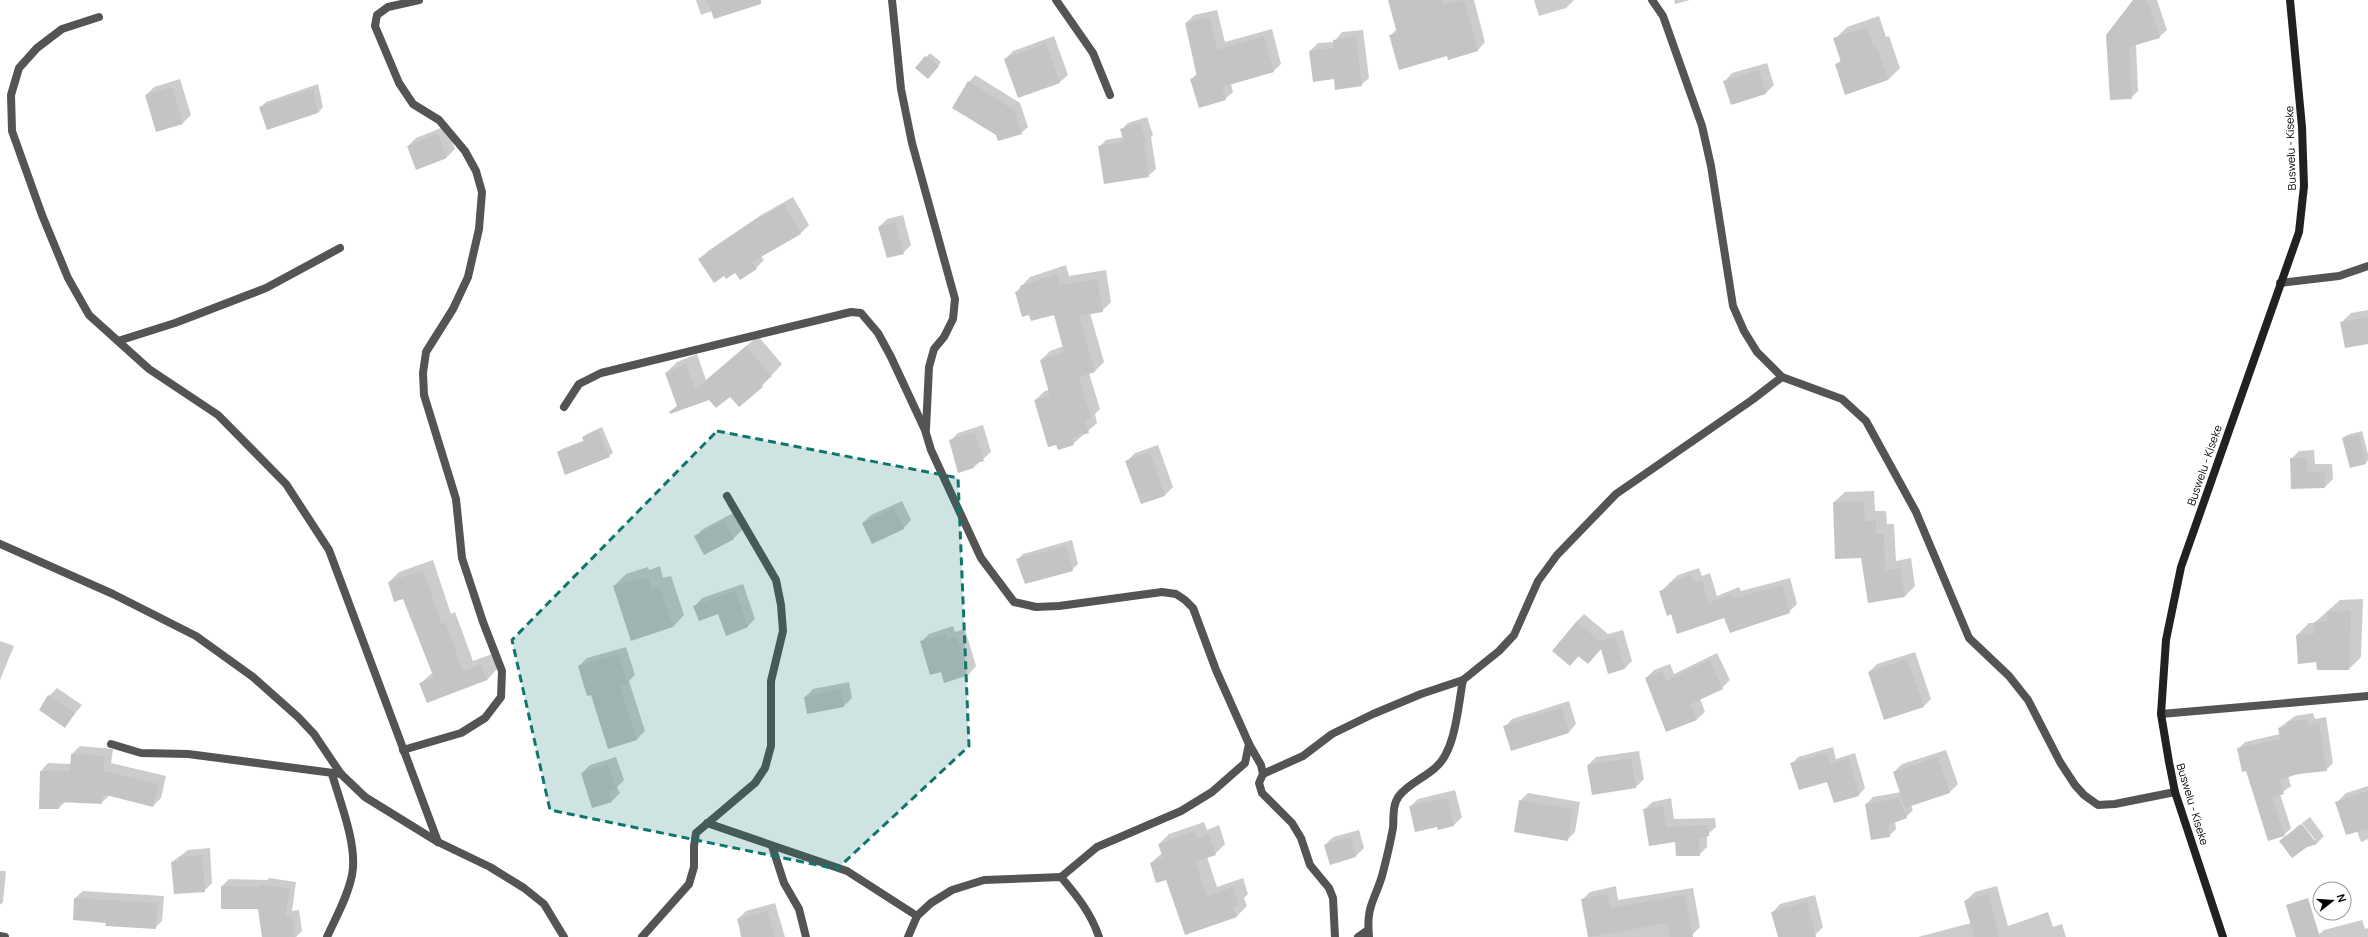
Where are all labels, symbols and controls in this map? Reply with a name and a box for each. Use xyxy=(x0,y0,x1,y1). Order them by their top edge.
street label: Buswelu - Kiseke xyxy=(2281,105,2299,191)
street label: Buswelu - Kiseke xyxy=(2183,422,2225,507)
street label: Buswelu - Kiseke xyxy=(2173,761,2213,847)
north arrow xyxy=(2312,881,2352,921)
text: N xyxy=(2334,892,2350,904)

